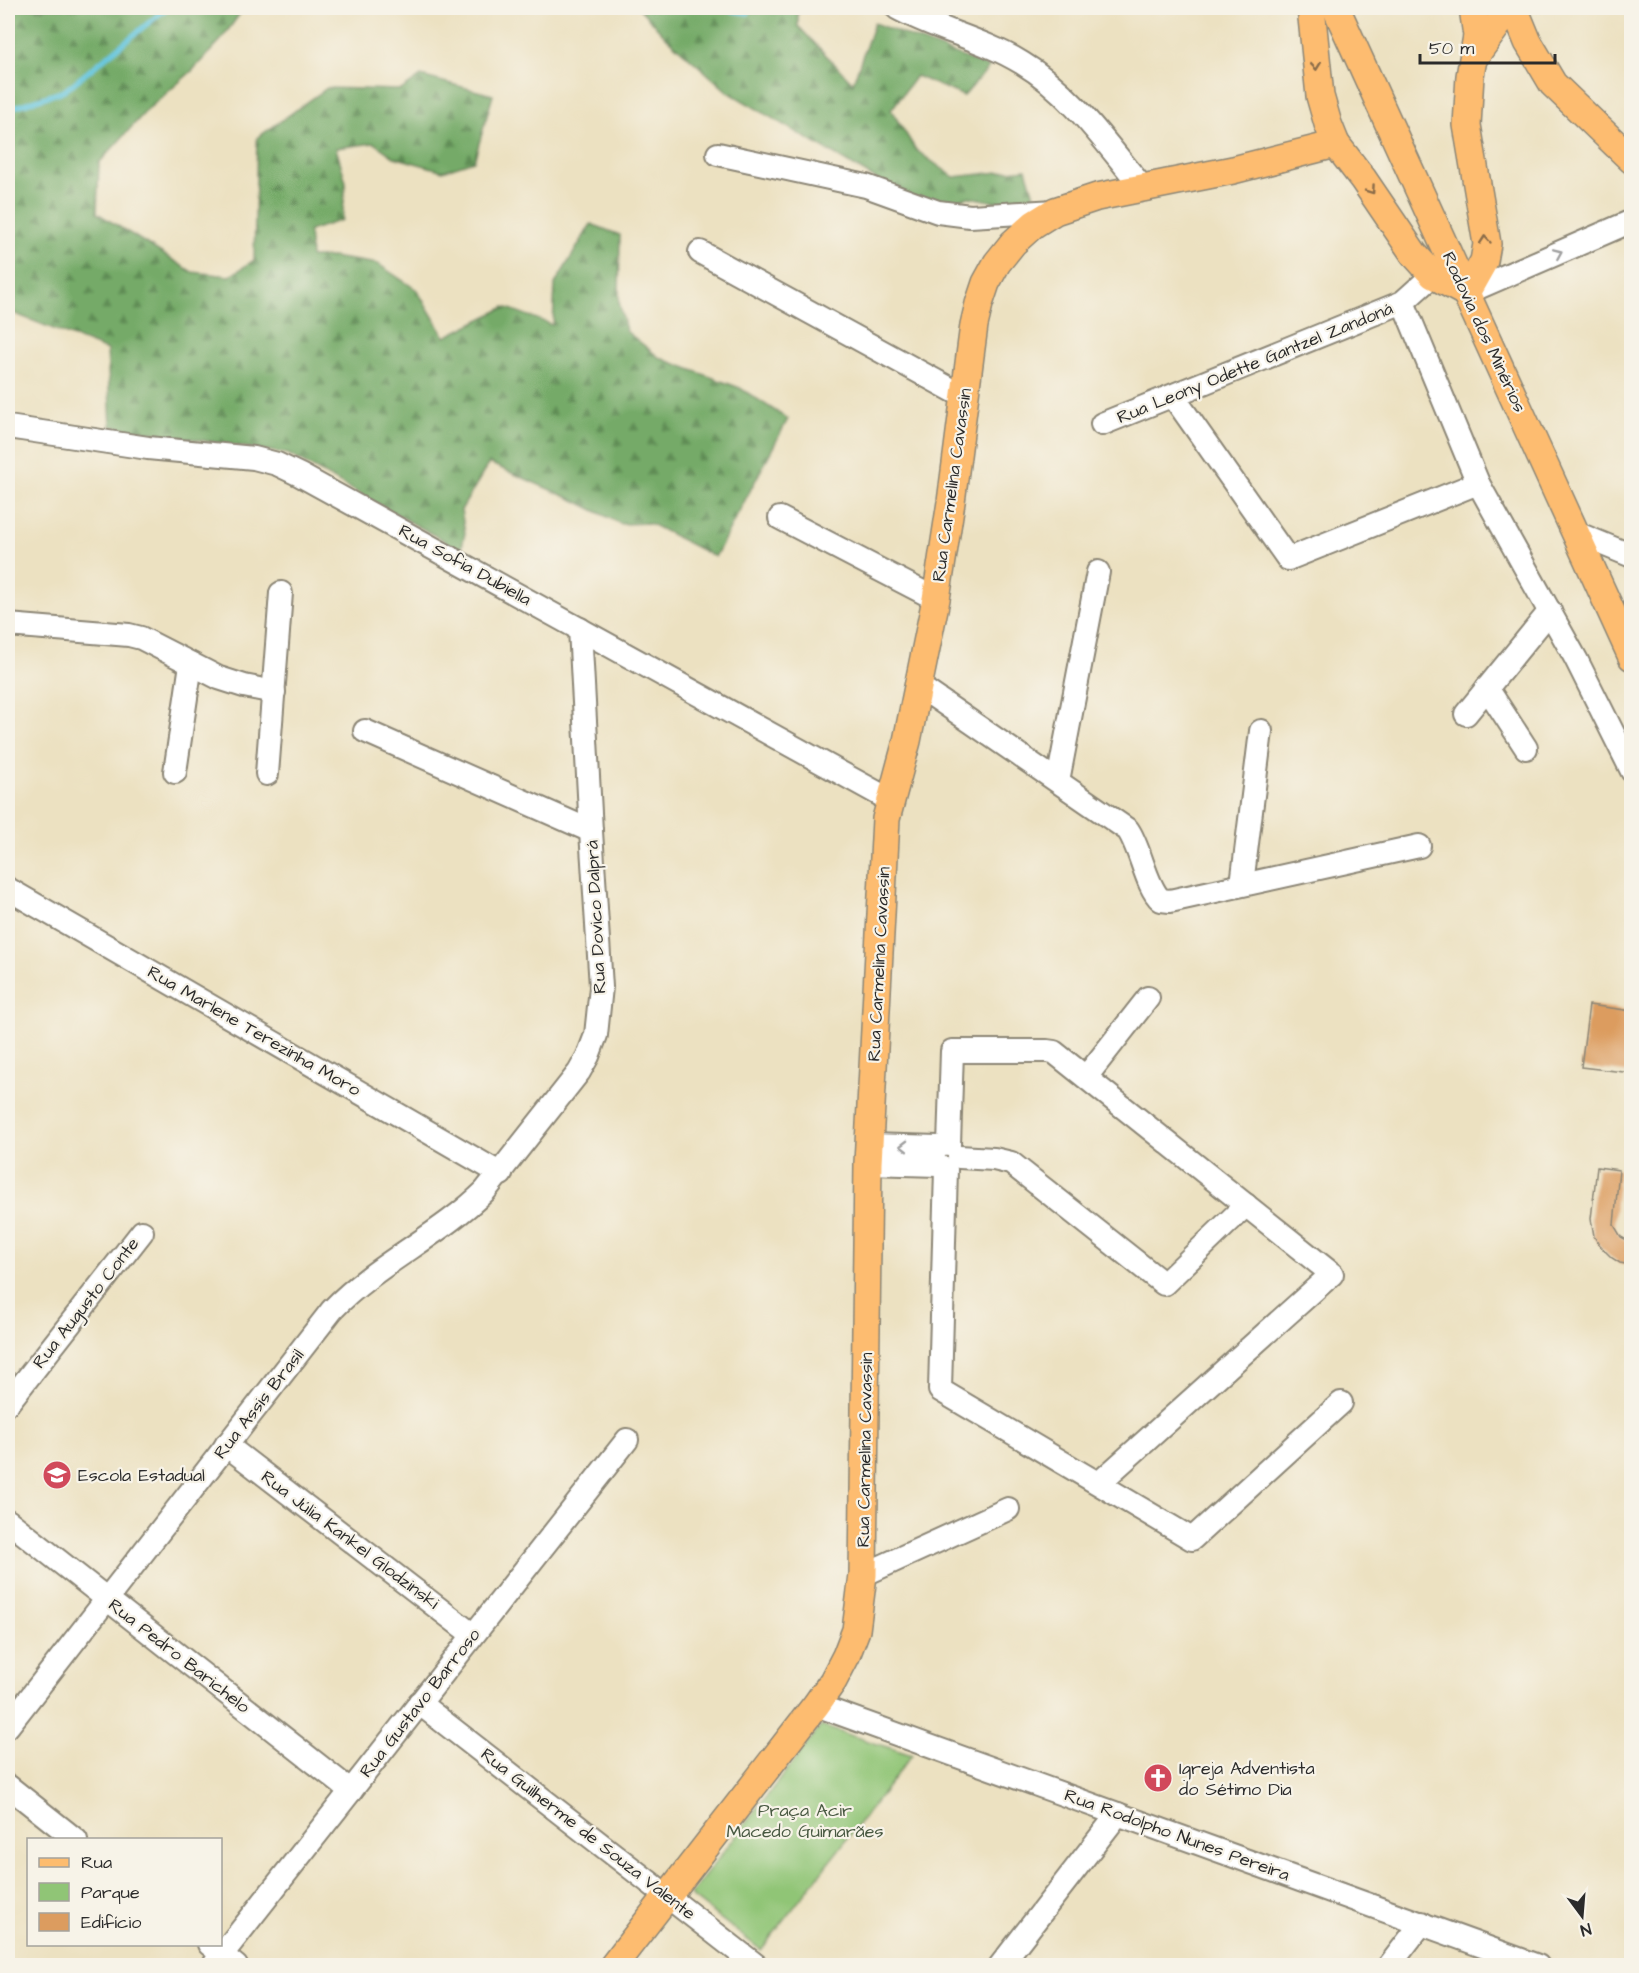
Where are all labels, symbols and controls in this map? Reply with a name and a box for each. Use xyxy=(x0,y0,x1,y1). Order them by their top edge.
scale bar xyxy=(1420,27,1555,65)
text: 50 m xyxy=(1429,36,1474,61)
one-way arrow xyxy=(1309,61,1322,70)
one-way arrow xyxy=(1364,183,1375,194)
one-way arrow xyxy=(1479,235,1492,244)
street label: Rodovia dos Minérios xyxy=(1436,248,1532,416)
one-way arrow xyxy=(1552,248,1563,260)
street label: Rua Leony Odette Gantzel Zandoná xyxy=(1113,296,1397,431)
street label: Rua Carmelina Cavassin xyxy=(926,387,978,583)
street label: Rua Sofia Dubiella xyxy=(394,518,536,612)
street label: Rua Dovico Dalprá xyxy=(579,840,613,994)
street label: Rua Carmelina Cavassin xyxy=(861,866,897,1062)
street label: Rua Marlene Terezinha Moro xyxy=(143,960,365,1102)
one-way arrow xyxy=(900,1140,909,1152)
street label: Rua Augusto Conte xyxy=(27,1232,146,1374)
street label: Rua Assis Brasil xyxy=(208,1344,310,1464)
street label: Rua Carmelina Cavassin xyxy=(851,1352,879,1548)
school or university icon: Escola Estadual xyxy=(41,1459,73,1491)
place label: Escola Estadual xyxy=(78,1463,205,1488)
street label: Rua Júlia Kankel Glodzinski xyxy=(256,1465,444,1615)
street label: Rua Pedro Barichelo xyxy=(103,1593,255,1719)
street label: Rua Gustavo Barroso xyxy=(354,1623,486,1783)
street label: Rua Guilherme de Souza Valente xyxy=(475,1742,701,1926)
place label: Igreja Adventista do Sétimo Dia xyxy=(1179,1756,1315,1802)
church icon: Igreja Adventista do Sétimo Dia xyxy=(1142,1762,1174,1794)
street label: Rua Rodolpho Nunes Pereira xyxy=(1061,1783,1293,1887)
park label: Praça Acir Macedo Guimarães xyxy=(726,1798,884,1844)
legend xyxy=(27,1838,222,1946)
text: Rua xyxy=(81,1850,112,1875)
text: Parque xyxy=(81,1880,140,1905)
north arrow xyxy=(1552,1886,1612,1946)
text: Edifício xyxy=(81,1910,141,1935)
text: N xyxy=(1578,1918,1594,1941)

